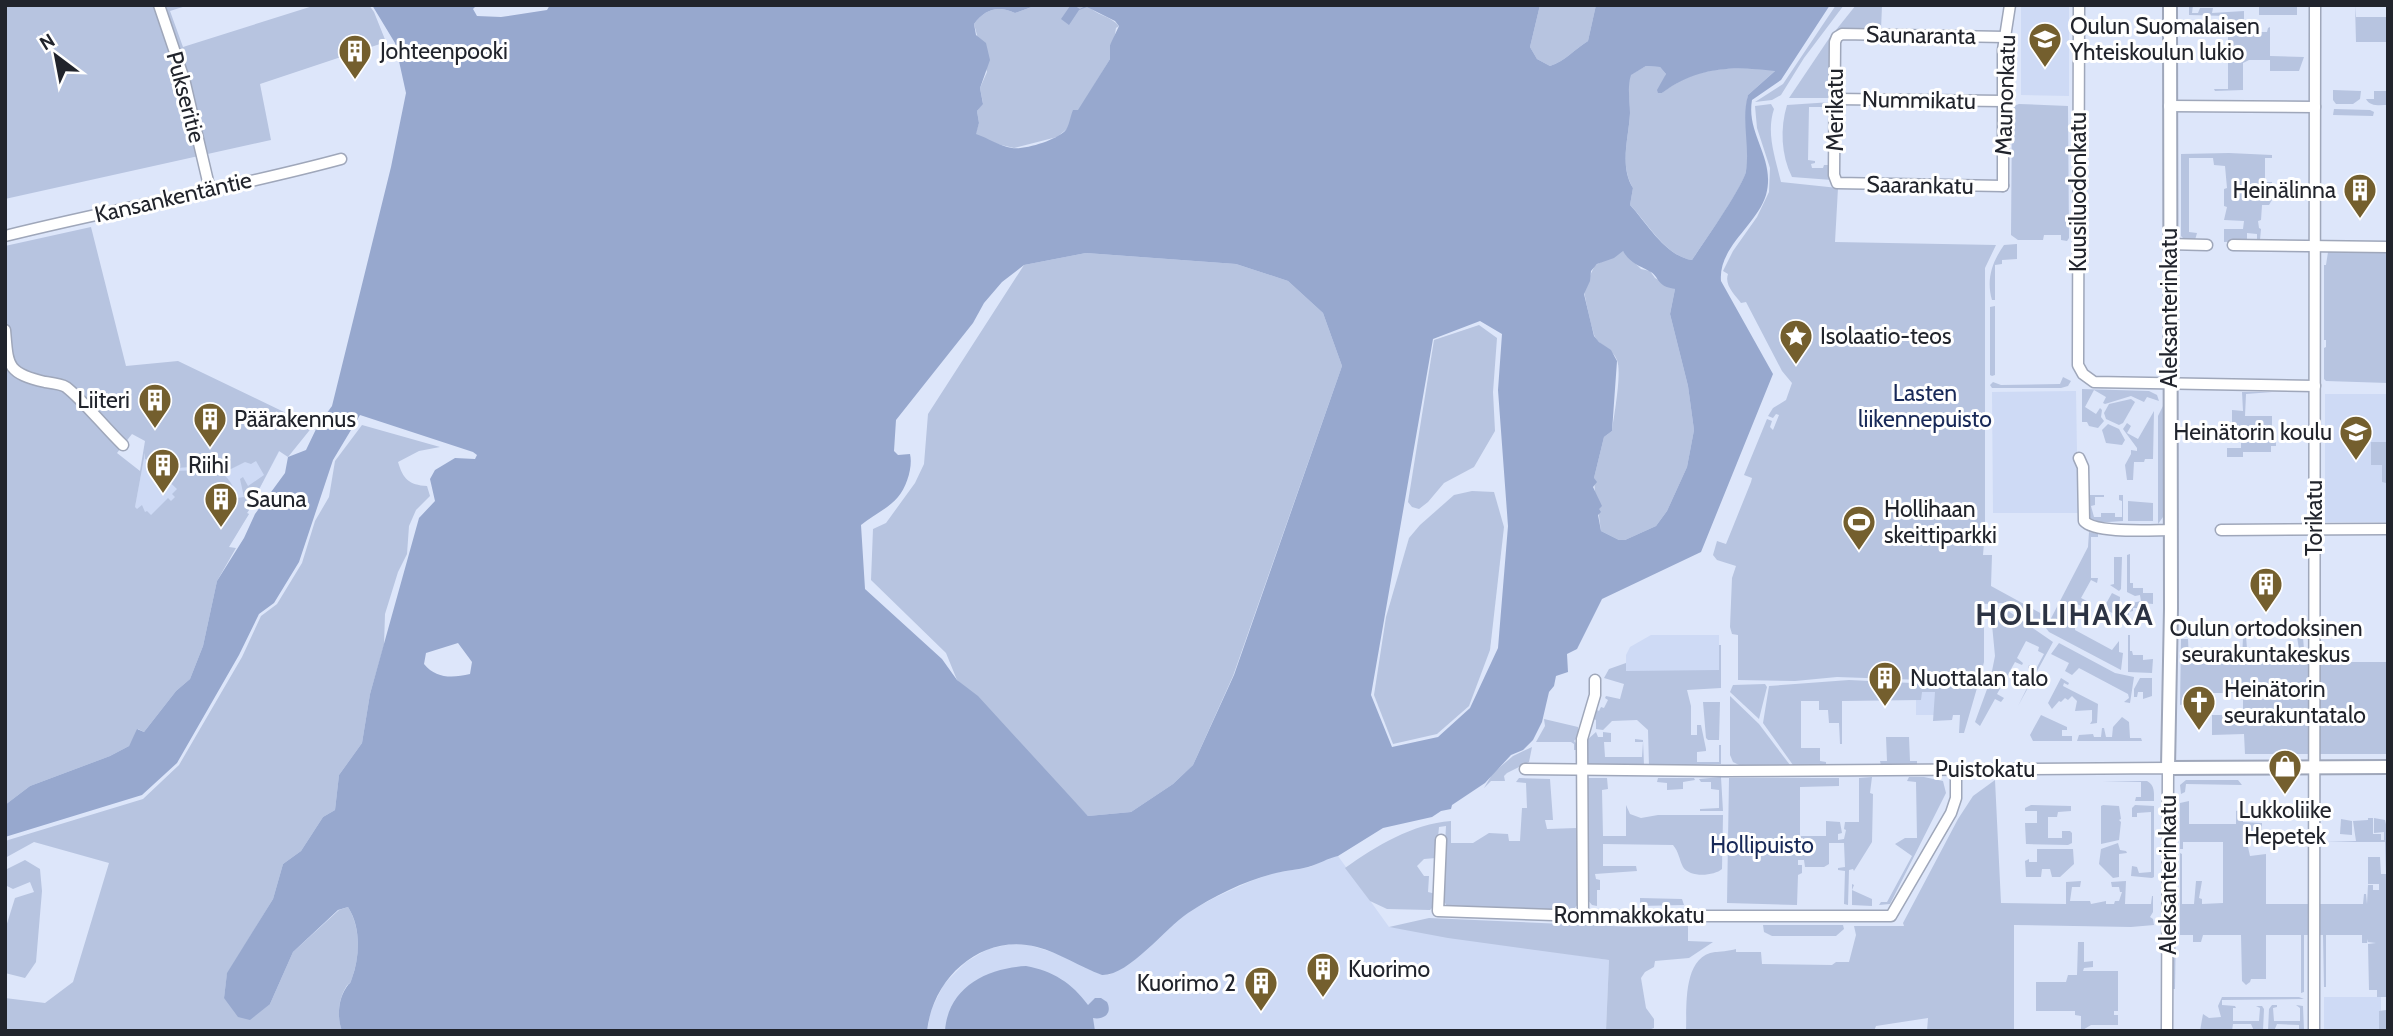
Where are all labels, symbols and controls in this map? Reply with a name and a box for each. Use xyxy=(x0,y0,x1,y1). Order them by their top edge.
place label: Oulun Suomalaisen Yhteiskoulun lukio xyxy=(2069,12,2260,66)
street label: Saunaranta xyxy=(1866,20,1976,50)
school or university icon: Oulun Suomalaisen Yhteiskoulun lukio xyxy=(2026,20,2064,69)
north arrow xyxy=(21,21,91,91)
text: N xyxy=(35,29,59,55)
building icon: Johteenpooki xyxy=(336,32,374,81)
street label: Maunonkatu xyxy=(1989,34,2021,156)
place label: Johteenpooki xyxy=(379,37,508,65)
street label: Pukseritie xyxy=(160,48,212,146)
street label: Merikatu xyxy=(1821,68,1849,152)
street label: Nummikatu xyxy=(1862,85,1976,115)
street label: Kuusiluodonkatu xyxy=(2064,112,2092,272)
street label: Kansankentäntie xyxy=(92,165,255,229)
street label: Saarankatu xyxy=(1866,170,1974,200)
building icon: Heinälinna xyxy=(2341,171,2379,220)
place label: Heinälinna xyxy=(2232,176,2336,204)
street label: Aleksanterinkatu xyxy=(2155,228,2183,388)
place icon: Isolaatio-teos xyxy=(1777,317,1815,366)
place label: Isolaatio-teos xyxy=(1820,322,1952,350)
park label: Lasten liikennepuisto xyxy=(1858,379,1992,433)
building icon: Liiteri xyxy=(136,381,174,430)
place label: Liiteri xyxy=(77,386,130,414)
building icon: Päärakennus xyxy=(191,400,229,449)
place label: Päärakennus xyxy=(234,405,356,433)
school or university icon: Heinätorin koulu xyxy=(2337,413,2375,462)
place label: Heinätorin koulu xyxy=(2173,418,2332,446)
building icon: Riihi xyxy=(144,446,182,495)
place label: Riihi xyxy=(188,451,229,479)
building icon: Sauna xyxy=(202,480,240,529)
street label: Torikatu xyxy=(2300,480,2328,556)
place label: Sauna xyxy=(246,485,306,513)
place label: Hollihaan skeittiparkki xyxy=(1884,495,1997,549)
sports icon: Hollihaan skeittiparkki xyxy=(1840,503,1878,552)
building icon: Oulun ortodoksinen seurakuntakeskus xyxy=(2247,565,2285,614)
district label: HOLLIHAKA xyxy=(1975,596,2155,633)
place label: Oulun ortodoksinen seurakuntakeskus xyxy=(2170,614,2363,668)
building icon: Nuottalan talo xyxy=(1866,659,1904,708)
place label: Nuottalan talo xyxy=(1910,664,2048,692)
place label: Heinätorin seurakuntatalo xyxy=(2224,675,2366,729)
church icon: Heinätorin seurakuntatalo xyxy=(2180,683,2218,732)
shop icon: Lukkoliike Hepetek xyxy=(2266,747,2304,796)
street label: Puistokatu xyxy=(1935,755,2035,783)
street label: Aleksanterinkatu xyxy=(2154,795,2182,955)
place label: Lukkoliike Hepetek xyxy=(2239,796,2332,850)
park label: Hollipuisto xyxy=(1710,831,1814,859)
street label: Rommakkokatu xyxy=(1553,901,1705,929)
building icon: Kuorimo xyxy=(1304,950,1342,999)
place label: Kuorimo xyxy=(1348,955,1430,983)
building icon: Kuorimo 2 xyxy=(1242,964,1280,1013)
place label: Kuorimo 2 xyxy=(1137,969,1236,997)

